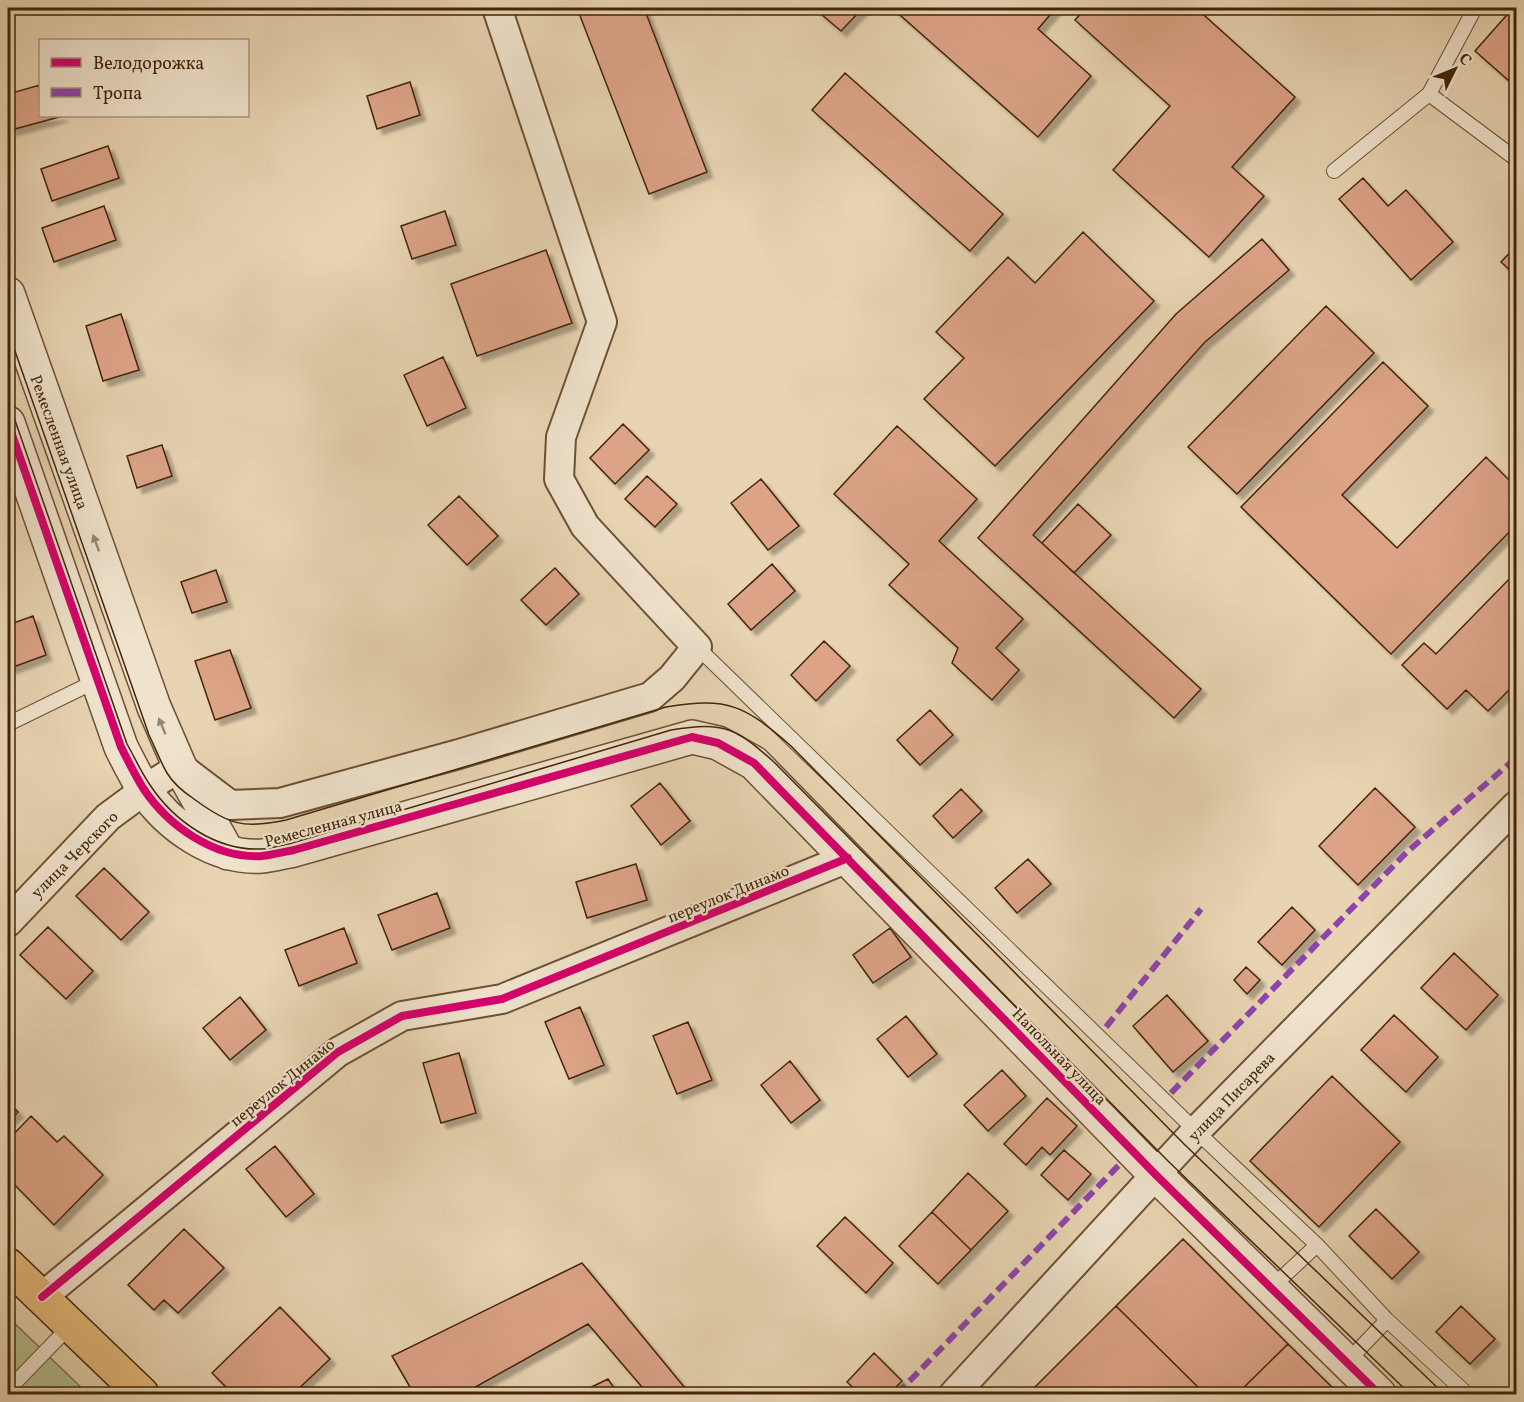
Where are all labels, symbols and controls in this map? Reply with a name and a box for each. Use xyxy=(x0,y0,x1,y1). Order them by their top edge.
legend xyxy=(39,39,249,117)
north arrow xyxy=(1425,39,1485,99)
text: С xyxy=(1453,49,1476,71)
text: Велодорожка xyxy=(93,52,204,77)
text: Тропа xyxy=(93,82,142,107)
street label: Ремесленная улица xyxy=(24,372,93,513)
one-way arrow xyxy=(90,534,100,552)
one-way arrow xyxy=(157,717,167,735)
street label: Ремесленная улица xyxy=(262,796,405,854)
street label: улица Черского xyxy=(27,807,124,904)
street label: переулок Динамо xyxy=(665,860,793,929)
street label: Напольная улица xyxy=(1006,1004,1111,1111)
street label: переулок Динамо xyxy=(226,1034,340,1133)
street label: улица Писарева xyxy=(1184,1048,1281,1147)

